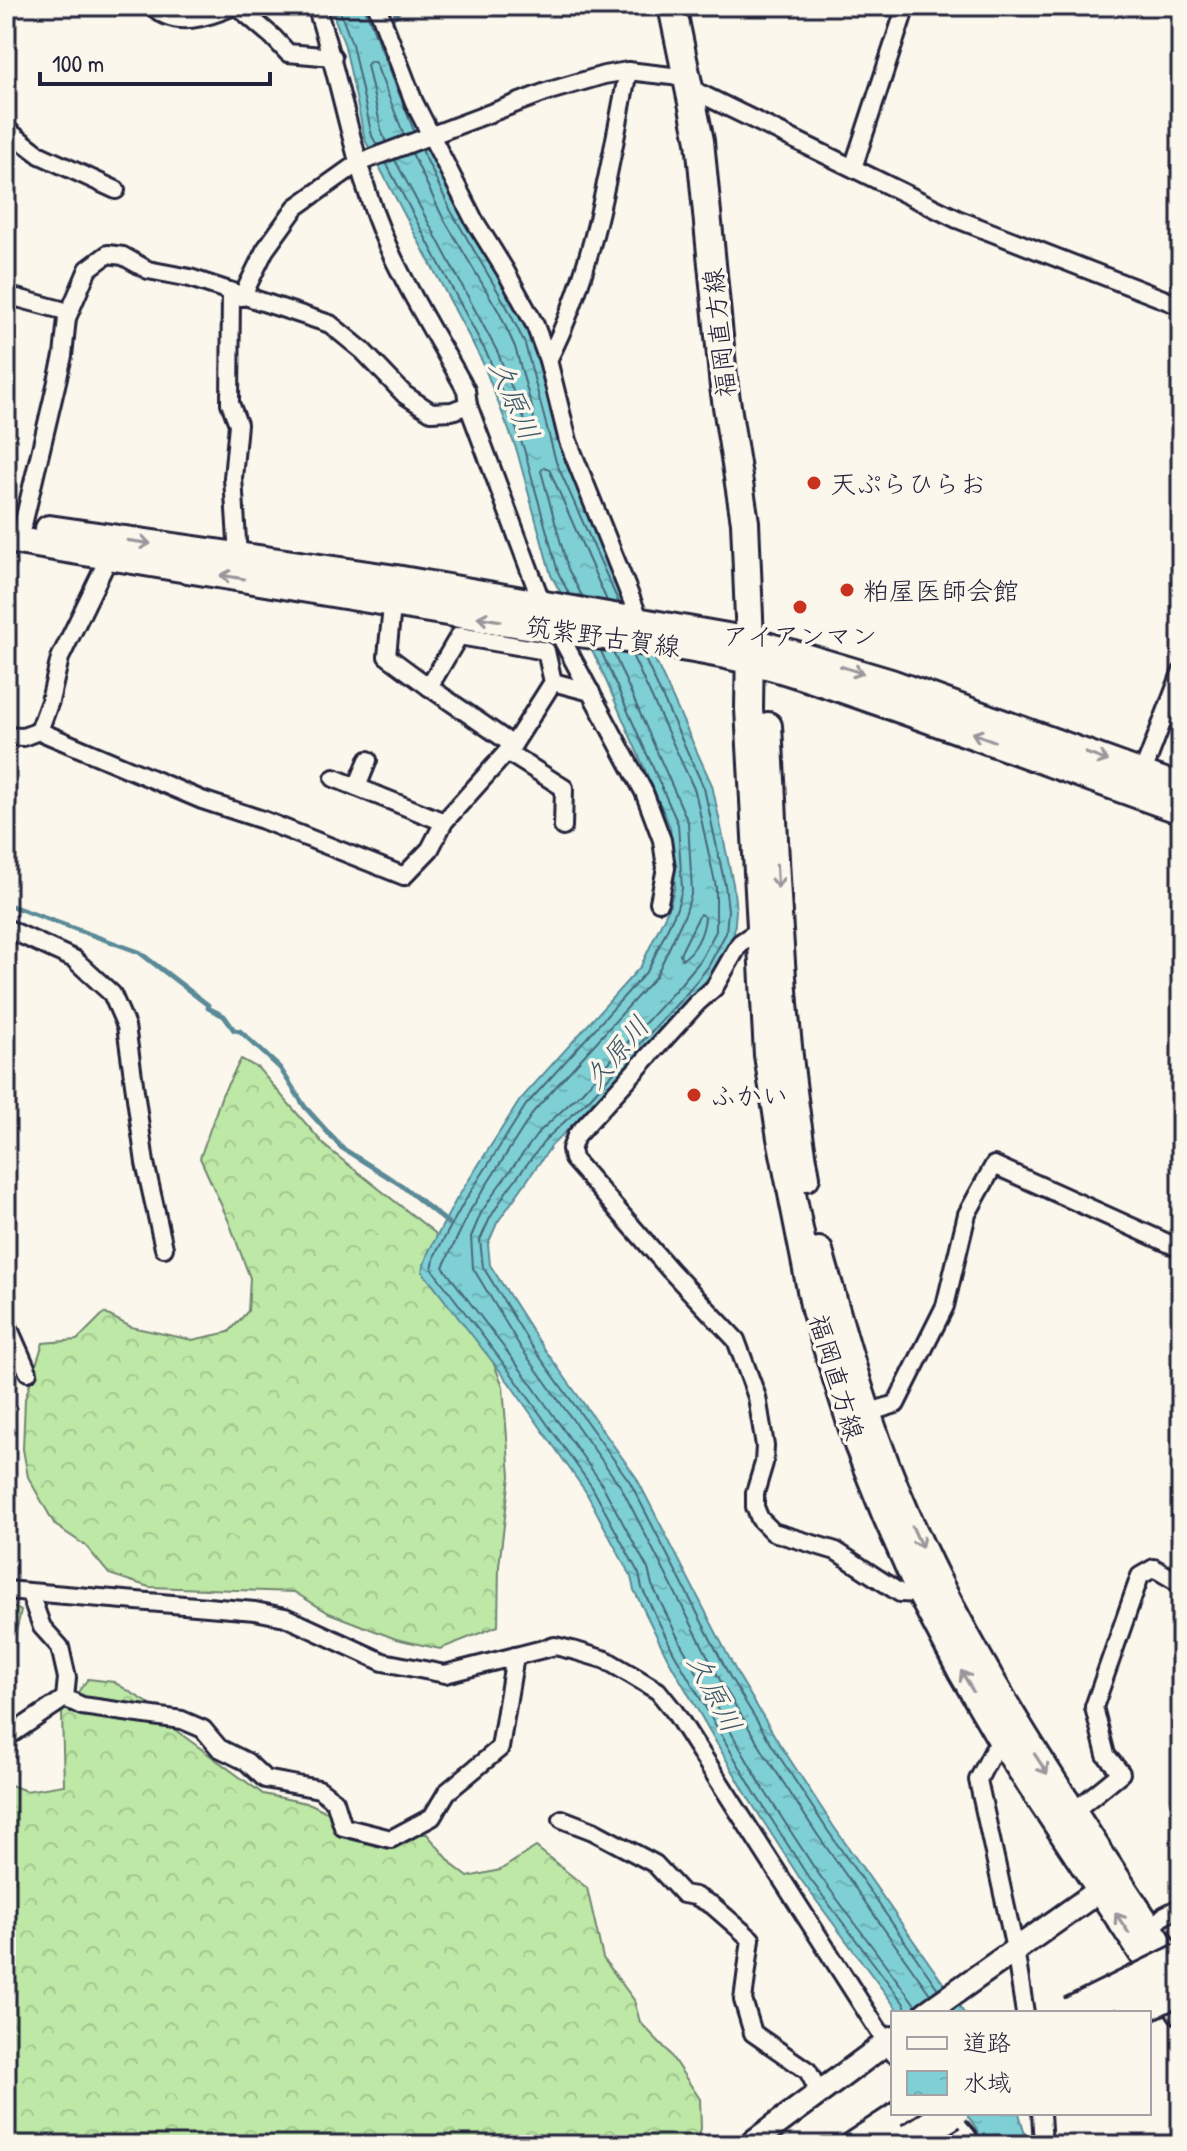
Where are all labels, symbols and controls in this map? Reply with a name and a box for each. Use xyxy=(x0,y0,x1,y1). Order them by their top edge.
scale bar xyxy=(40,36,270,86)
text: 100 m xyxy=(52,47,104,79)
street label: 福岡直方線 xyxy=(695,267,743,399)
water label: 久原川 xyxy=(481,354,549,446)
place label: 天ぷらひらお xyxy=(830,466,986,501)
marker: 天ぷらひらお xyxy=(805,474,823,492)
one-way arrow xyxy=(125,535,151,550)
one-way arrow xyxy=(220,569,245,584)
place label: 粕屋医師会館 xyxy=(863,573,1019,608)
marker: 粕屋医師会館 xyxy=(838,581,856,599)
marker: アイアンマン xyxy=(791,598,809,616)
street label: 筑紫野古賀線 xyxy=(523,608,683,664)
one-way arrow xyxy=(476,611,502,626)
place label: アイアンマン xyxy=(723,618,877,653)
one-way arrow xyxy=(838,663,864,678)
one-way arrow xyxy=(971,729,996,743)
one-way arrow xyxy=(1084,750,1109,765)
one-way arrow xyxy=(769,862,784,889)
water label: 久原川 xyxy=(574,1008,658,1096)
place label: ふかい xyxy=(710,1078,788,1113)
marker: ふかい xyxy=(685,1086,703,1104)
street label: 福岡直方線 xyxy=(801,1310,873,1444)
one-way arrow xyxy=(910,1524,925,1548)
water label: 久原川 xyxy=(679,1647,751,1739)
one-way arrow xyxy=(959,1670,975,1693)
one-way arrow xyxy=(1033,1753,1050,1775)
one-way arrow xyxy=(1114,1913,1130,1935)
legend xyxy=(891,2011,1151,2115)
text: 道路 xyxy=(963,2026,1011,2058)
text: 水域 xyxy=(963,2066,1011,2098)

